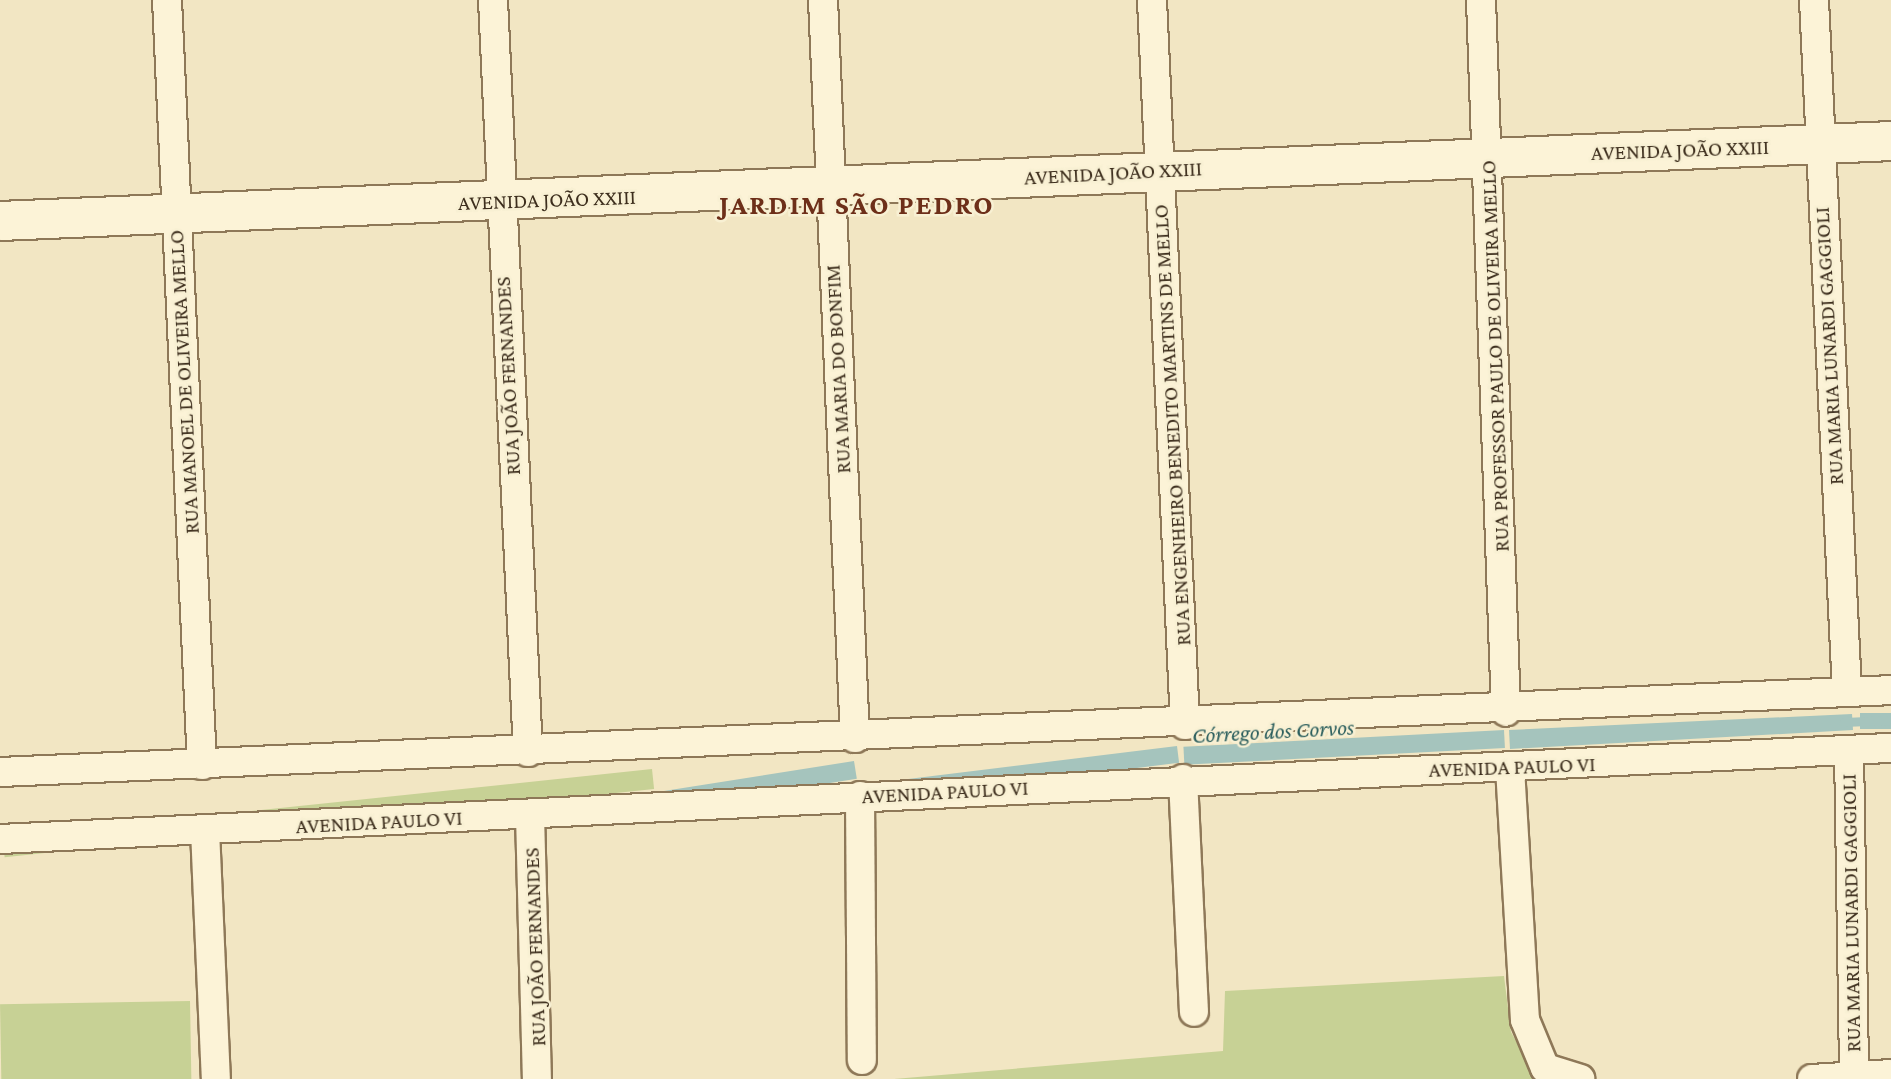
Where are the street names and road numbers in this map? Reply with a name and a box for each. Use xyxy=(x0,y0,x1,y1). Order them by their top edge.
street label: AVENIDA JOÃO XXIII xyxy=(1591,134,1769,166)
street label: AVENIDA JOÃO XXIII xyxy=(1023,156,1203,190)
street label: RUA PROFESSOR PAULO DE OLIVEIRA MELLO xyxy=(1476,160,1514,552)
street label: AVENIDA JOÃO XXIII xyxy=(458,184,636,216)
street label: RUA ENGENHEIRO BENEDITO MARTINS DE MELLO xyxy=(1148,204,1196,646)
street label: RUA MARIA LUNARDI GAGGIOLI xyxy=(1809,206,1849,486)
street label: RUA MANOEL DE OLIVEIRA MELLO xyxy=(163,229,205,535)
street label: RUA MARIA DO BONFIM xyxy=(820,264,856,474)
street label: RUA JOÃO FERNANDES xyxy=(490,276,526,476)
street label: AVENIDA PAULO VI xyxy=(1428,751,1596,783)
street label: RUA MARIA LUNARDI GAGGIOLI xyxy=(1836,774,1866,1052)
street label: AVENIDA PAULO VI xyxy=(861,775,1029,809)
street label: AVENIDA PAULO VI xyxy=(295,805,463,839)
street label: RUA JOÃO FERNANDES xyxy=(519,847,551,1047)

